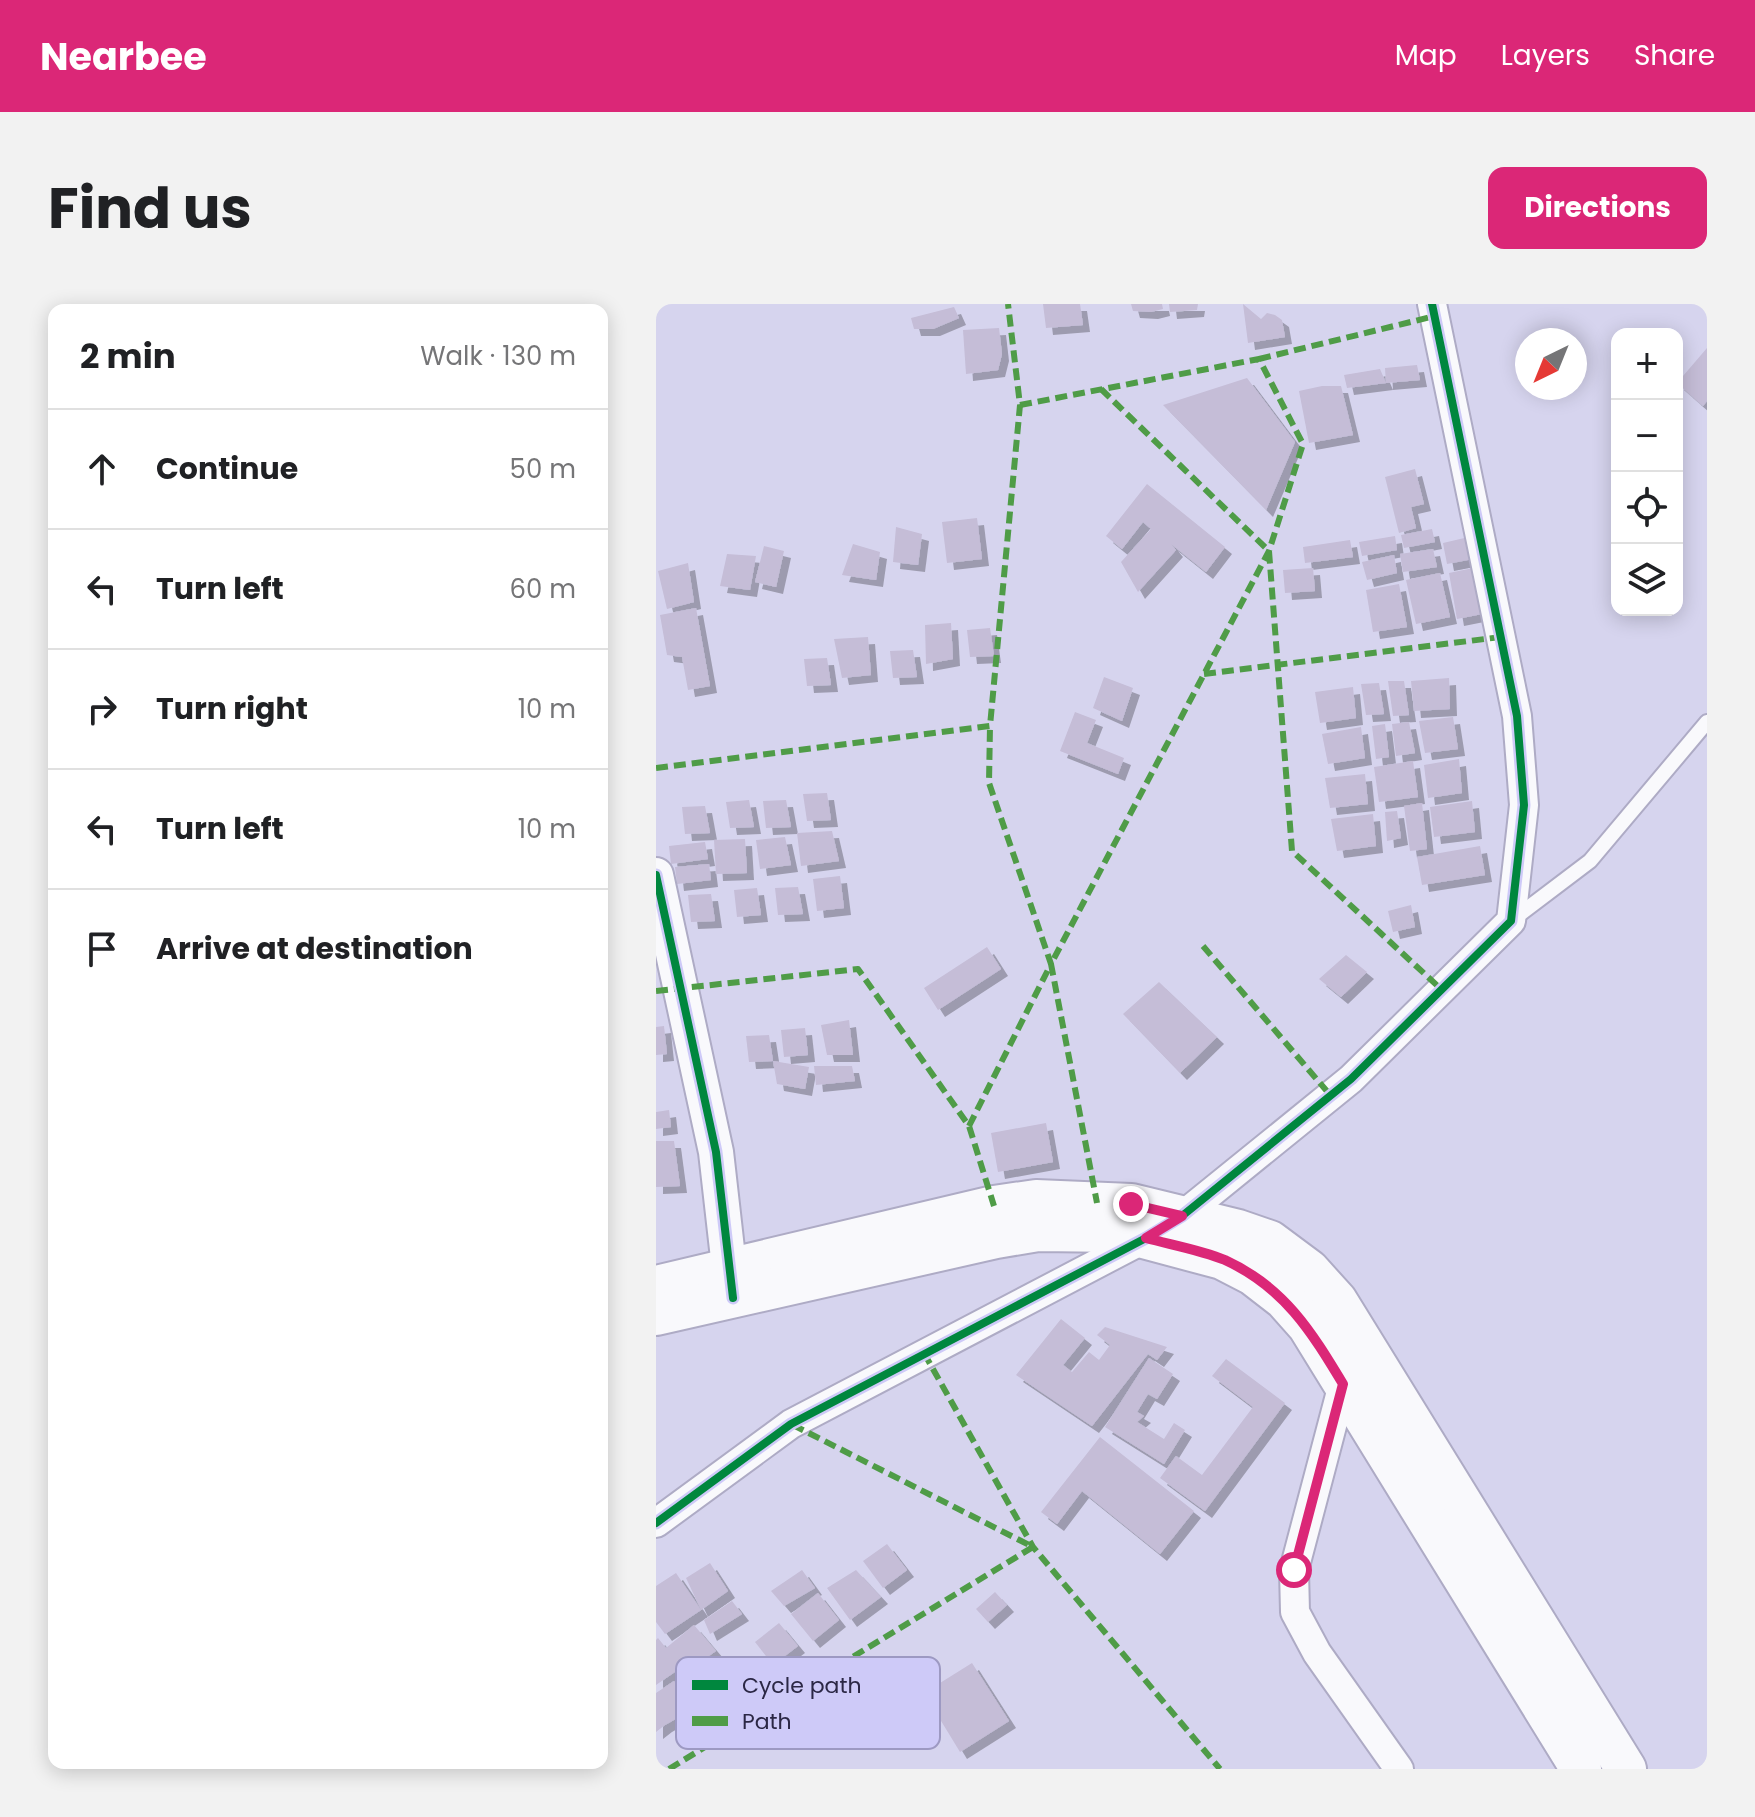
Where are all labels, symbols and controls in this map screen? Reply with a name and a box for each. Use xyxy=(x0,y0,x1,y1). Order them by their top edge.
text: Nearbee xyxy=(40,30,207,83)
text: Map xyxy=(1395,36,1457,75)
text: Layers xyxy=(1501,36,1590,75)
text: Share xyxy=(1634,36,1715,75)
button: Directions xyxy=(1488,167,1707,249)
text: Find us xyxy=(48,169,252,248)
north arrow xyxy=(1515,328,1587,400)
map controls xyxy=(1611,328,1683,616)
button: + xyxy=(1611,328,1683,400)
text: 2 min xyxy=(80,332,176,380)
text: Walk · 130 m xyxy=(420,338,576,374)
button: − xyxy=(1611,400,1683,472)
icon: ahead xyxy=(80,447,124,491)
text: Continue xyxy=(156,447,298,490)
text: 50 m xyxy=(510,451,576,487)
button: locate xyxy=(1611,472,1683,544)
button: layers xyxy=(1611,544,1683,616)
icon: left xyxy=(80,567,124,611)
text: Turn left xyxy=(156,567,284,610)
text: 60 m xyxy=(509,571,576,607)
icon: right xyxy=(80,687,124,731)
text: Turn right xyxy=(156,687,308,730)
text: 10 m xyxy=(518,691,576,727)
icon: left xyxy=(80,807,124,851)
text: Turn left xyxy=(156,807,284,850)
text: 10 m xyxy=(518,811,576,847)
icon: arrive xyxy=(80,927,124,971)
text: Arrive at destination xyxy=(156,927,473,970)
route end xyxy=(1113,1186,1149,1222)
route start xyxy=(1276,1552,1312,1588)
legend xyxy=(676,1657,940,1749)
text: Cycle path xyxy=(742,1670,861,1701)
text: Path xyxy=(742,1706,792,1737)

